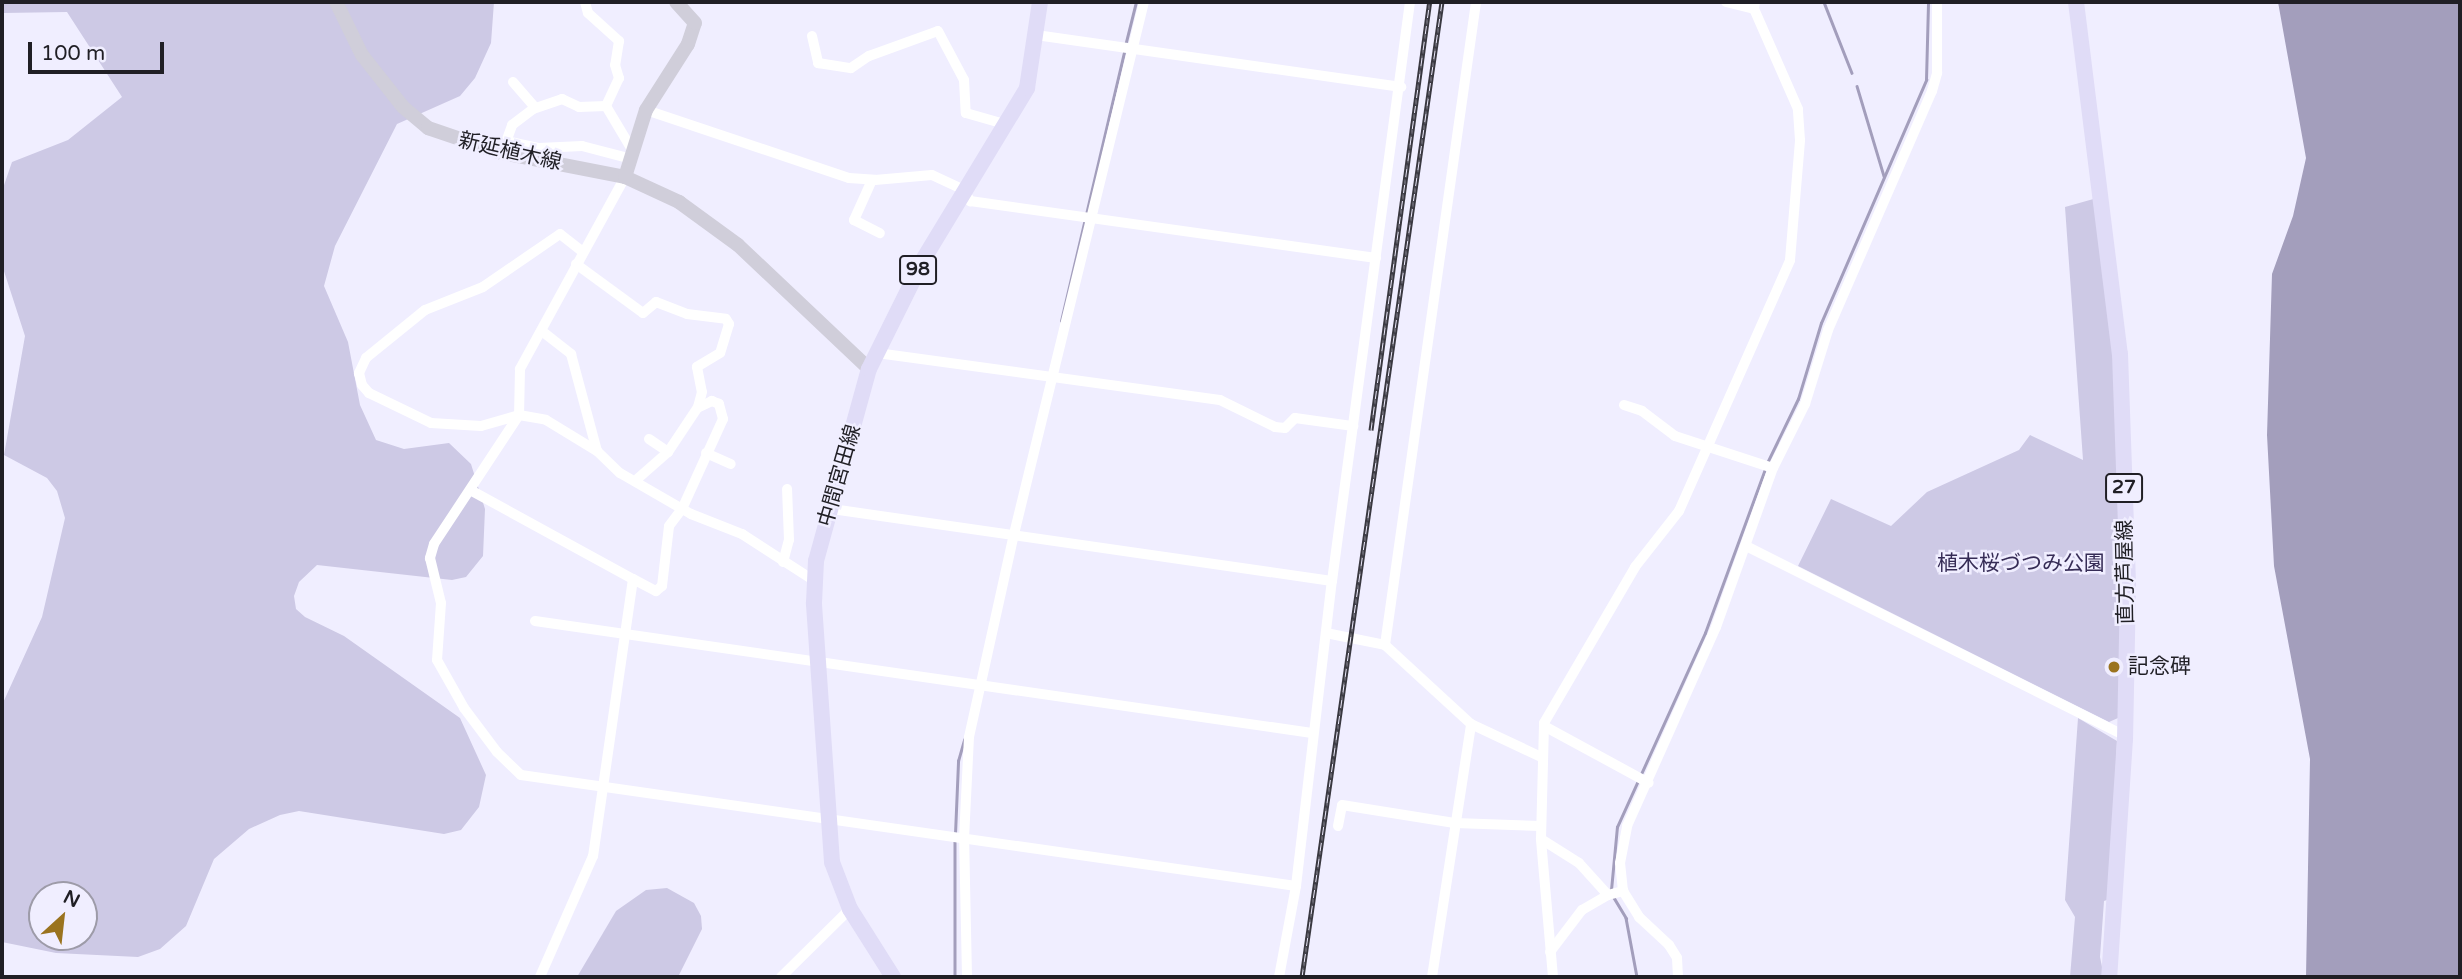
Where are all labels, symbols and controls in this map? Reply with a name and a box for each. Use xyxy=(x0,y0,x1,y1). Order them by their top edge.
scale bar xyxy=(32,28,168,72)
text: 100 m xyxy=(41,41,105,66)
street label: 新延植木線 xyxy=(456,128,564,176)
road number: 98 xyxy=(899,254,937,286)
street label: 中間宮田線 xyxy=(813,422,867,530)
road number: 27 xyxy=(2105,472,2143,503)
street label: 直方芦屋線 xyxy=(2112,519,2140,625)
park label: 植木桜づつみ公園 xyxy=(1937,551,2105,577)
place label: 記念碑 xyxy=(2128,654,2191,680)
marker: 記念碑 xyxy=(2106,659,2122,675)
north arrow xyxy=(28,881,98,951)
text: N xyxy=(60,886,83,912)

